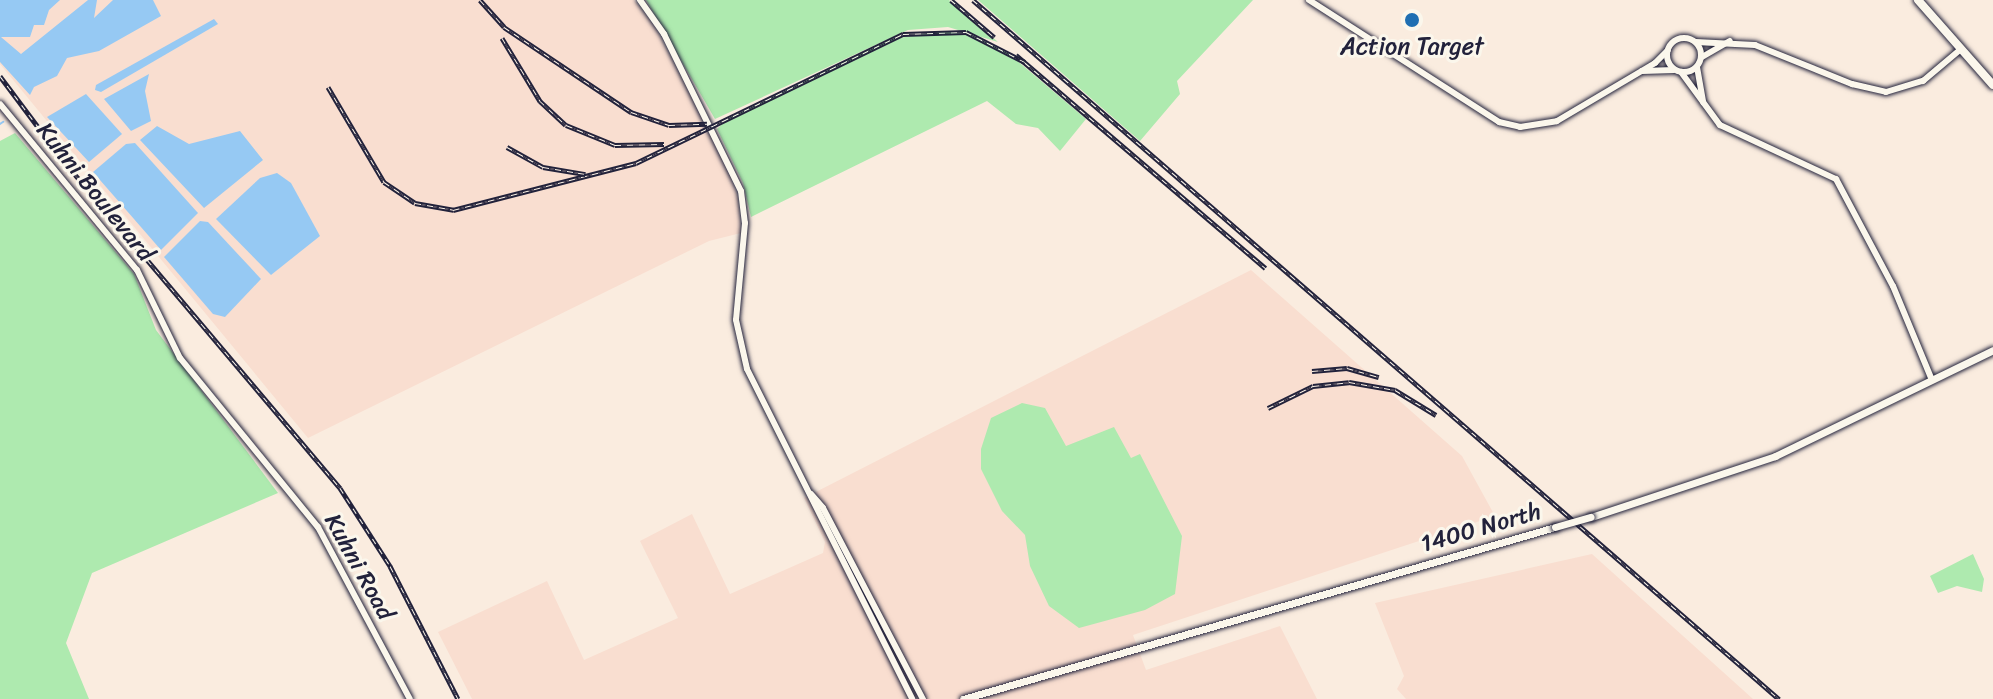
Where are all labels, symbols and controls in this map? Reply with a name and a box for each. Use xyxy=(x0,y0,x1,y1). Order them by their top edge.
marker: Action Target xyxy=(1403,11,1421,29)
place label: Action Target xyxy=(1340,33,1484,61)
street label: Kuhni Boulevard xyxy=(30,117,160,267)
street label: 1400 North xyxy=(1418,497,1544,559)
street label: Kuhni Road xyxy=(318,509,400,625)

